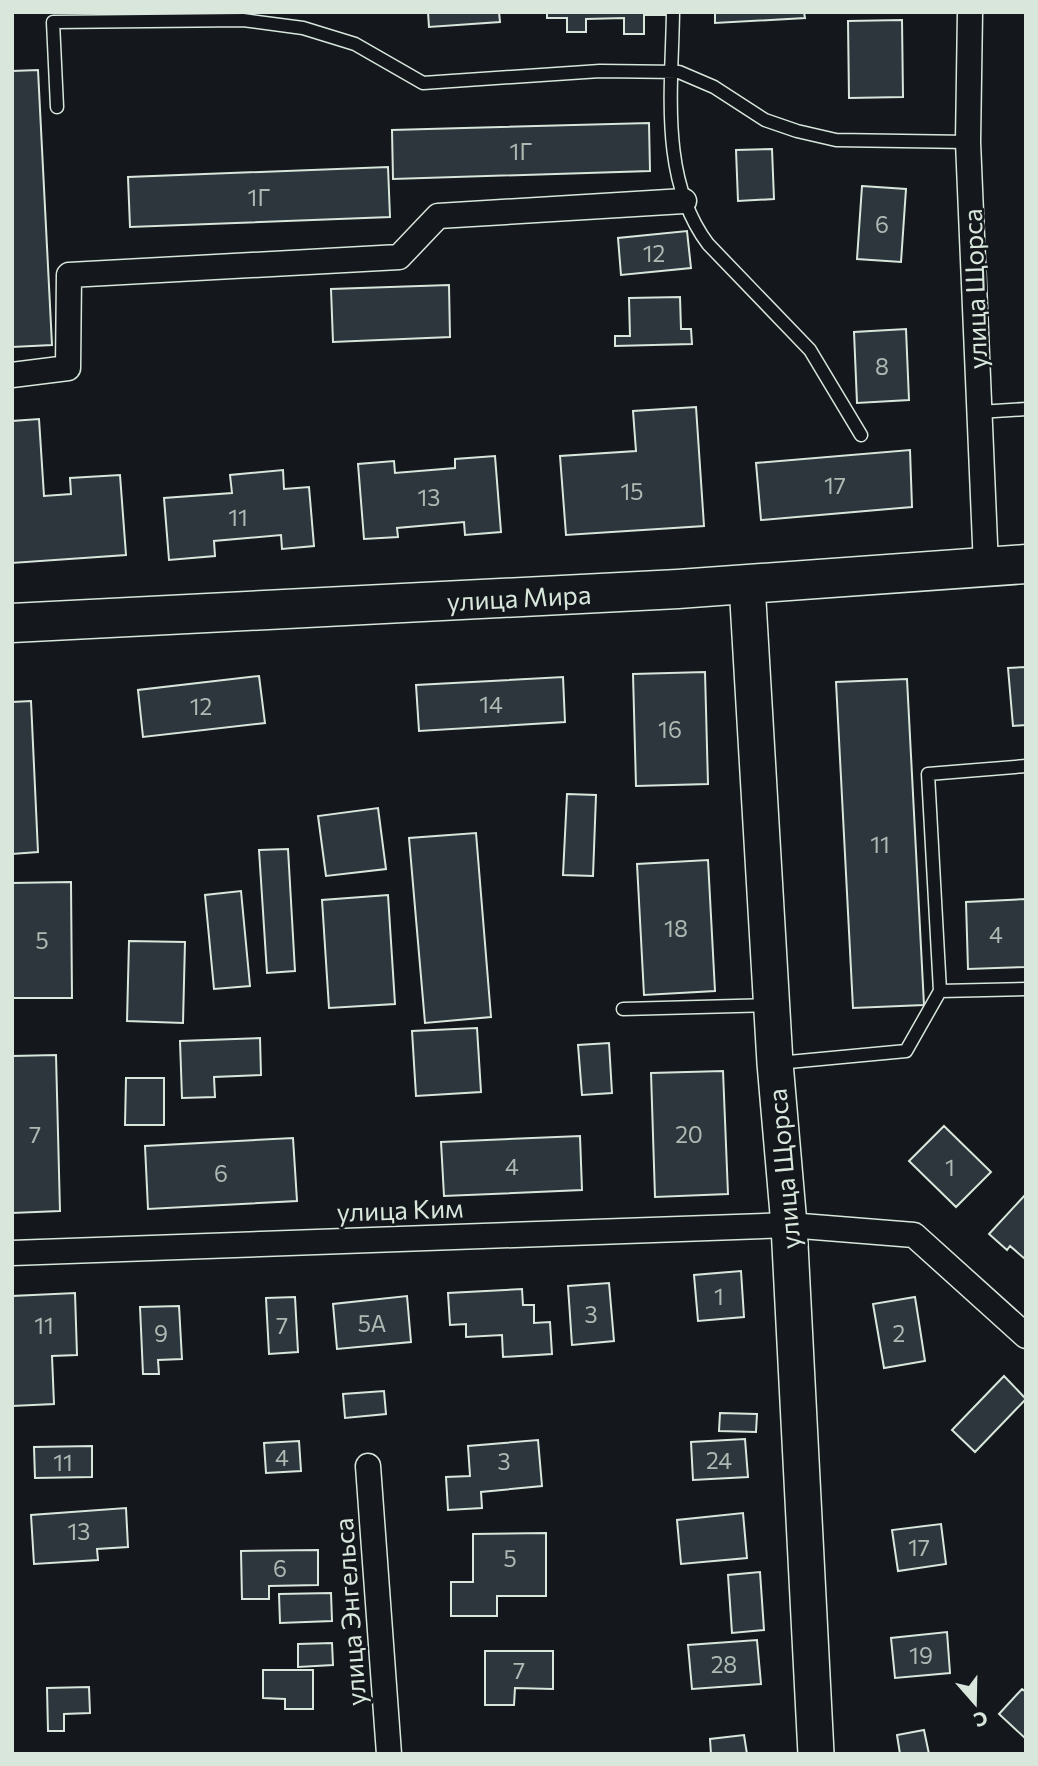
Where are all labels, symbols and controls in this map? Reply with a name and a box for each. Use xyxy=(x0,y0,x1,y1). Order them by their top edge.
house number: 1Г xyxy=(510,137,532,165)
house number: 1Г xyxy=(248,183,270,211)
street label: улица Щорса xyxy=(956,208,992,370)
house number: 6 xyxy=(875,210,889,238)
house number: 12 xyxy=(643,239,665,267)
house number: 8 xyxy=(875,352,889,380)
house number: 17 xyxy=(824,471,846,499)
house number: 15 xyxy=(620,477,644,505)
house number: 13 xyxy=(418,483,440,511)
house number: 11 xyxy=(228,503,248,531)
street label: улица Мира xyxy=(446,578,592,616)
house number: 14 xyxy=(479,690,503,718)
house number: 12 xyxy=(190,692,212,720)
house number: 16 xyxy=(658,715,682,743)
house number: 11 xyxy=(870,830,890,858)
house number: 18 xyxy=(664,914,688,942)
house number: 4 xyxy=(989,920,1003,948)
house number: 5 xyxy=(35,926,49,954)
street label: улица Щорса xyxy=(761,1087,805,1251)
house number: 7 xyxy=(29,1120,41,1148)
house number: 20 xyxy=(675,1120,703,1148)
house number: 4 xyxy=(505,1152,519,1180)
house number: 1 xyxy=(945,1153,955,1181)
house number: 6 xyxy=(214,1159,228,1187)
street label: улица Ким xyxy=(336,1191,464,1227)
house number: 1 xyxy=(714,1282,724,1310)
house number: 3 xyxy=(584,1300,598,1328)
house number: 5А xyxy=(358,1309,386,1337)
house number: 11 xyxy=(34,1311,54,1339)
house number: 7 xyxy=(276,1311,288,1339)
house number: 9 xyxy=(154,1319,168,1347)
house number: 2 xyxy=(893,1319,905,1347)
house number: 4 xyxy=(275,1443,289,1471)
house number: 24 xyxy=(706,1446,732,1474)
house number: 3 xyxy=(497,1447,511,1475)
house number: 11 xyxy=(53,1448,73,1476)
house number: 13 xyxy=(68,1517,90,1545)
street label: улица Энгельса xyxy=(327,1517,371,1707)
house number: 17 xyxy=(908,1533,930,1561)
house number: 5 xyxy=(503,1544,517,1572)
house number: 6 xyxy=(273,1554,287,1582)
house number: 19 xyxy=(909,1641,933,1669)
house number: 28 xyxy=(711,1650,737,1678)
house number: 7 xyxy=(513,1656,525,1684)
north arrow xyxy=(940,1668,1010,1738)
text: С xyxy=(971,1706,991,1732)

